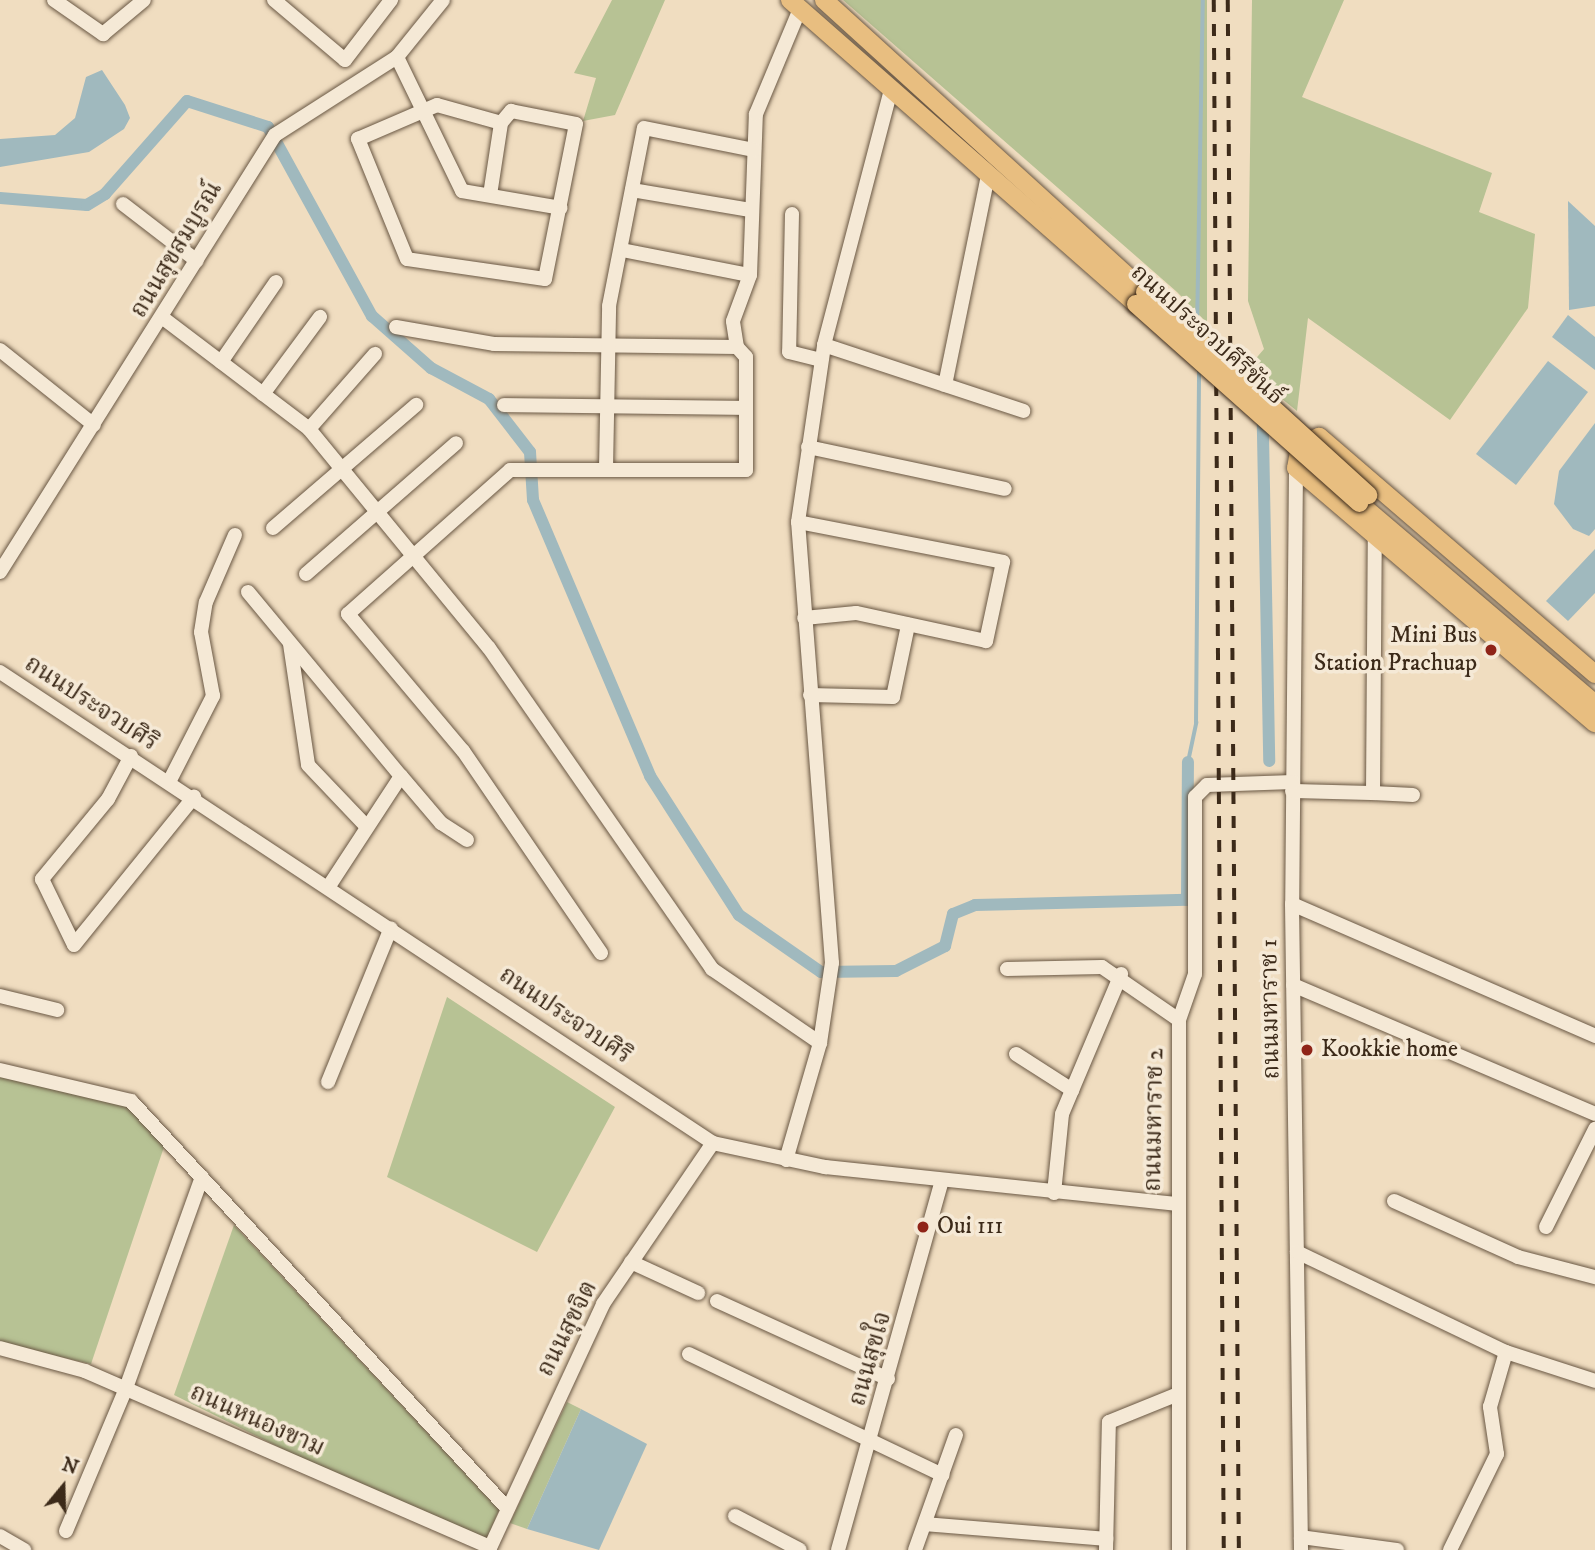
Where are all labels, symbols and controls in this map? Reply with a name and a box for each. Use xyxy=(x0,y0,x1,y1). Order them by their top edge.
street label: ถนนสุขสมบูรณ์ xyxy=(125,177,229,323)
street label: ถนนประจวบคีรีขันธ์ xyxy=(1124,259,1290,411)
place label: Mini Bus Station Prachuap xyxy=(1314,622,1477,678)
marker: Mini Bus Station Prachuap xyxy=(1483,642,1499,658)
street label: ถนนประจวบศิริ xyxy=(19,650,163,758)
street label: ถนนมหาราช 1 xyxy=(1255,939,1287,1079)
street label: ถนนประจวบศิริ xyxy=(493,961,637,1071)
place label: Kookkie home xyxy=(1321,1036,1458,1064)
marker: Kookkie home xyxy=(1299,1042,1315,1058)
street label: ถนนมหาราช 2 xyxy=(1139,1048,1171,1192)
place label: Oui 111 xyxy=(937,1213,1003,1241)
marker: Oui 111 xyxy=(915,1219,931,1235)
street label: ถนนสุขจิต xyxy=(532,1276,604,1382)
street label: ถนนสุขใจ xyxy=(844,1308,898,1410)
street label: ถนนหนองขาม xyxy=(185,1379,329,1463)
north arrow xyxy=(28,1452,98,1522)
text: N xyxy=(59,1453,81,1480)

